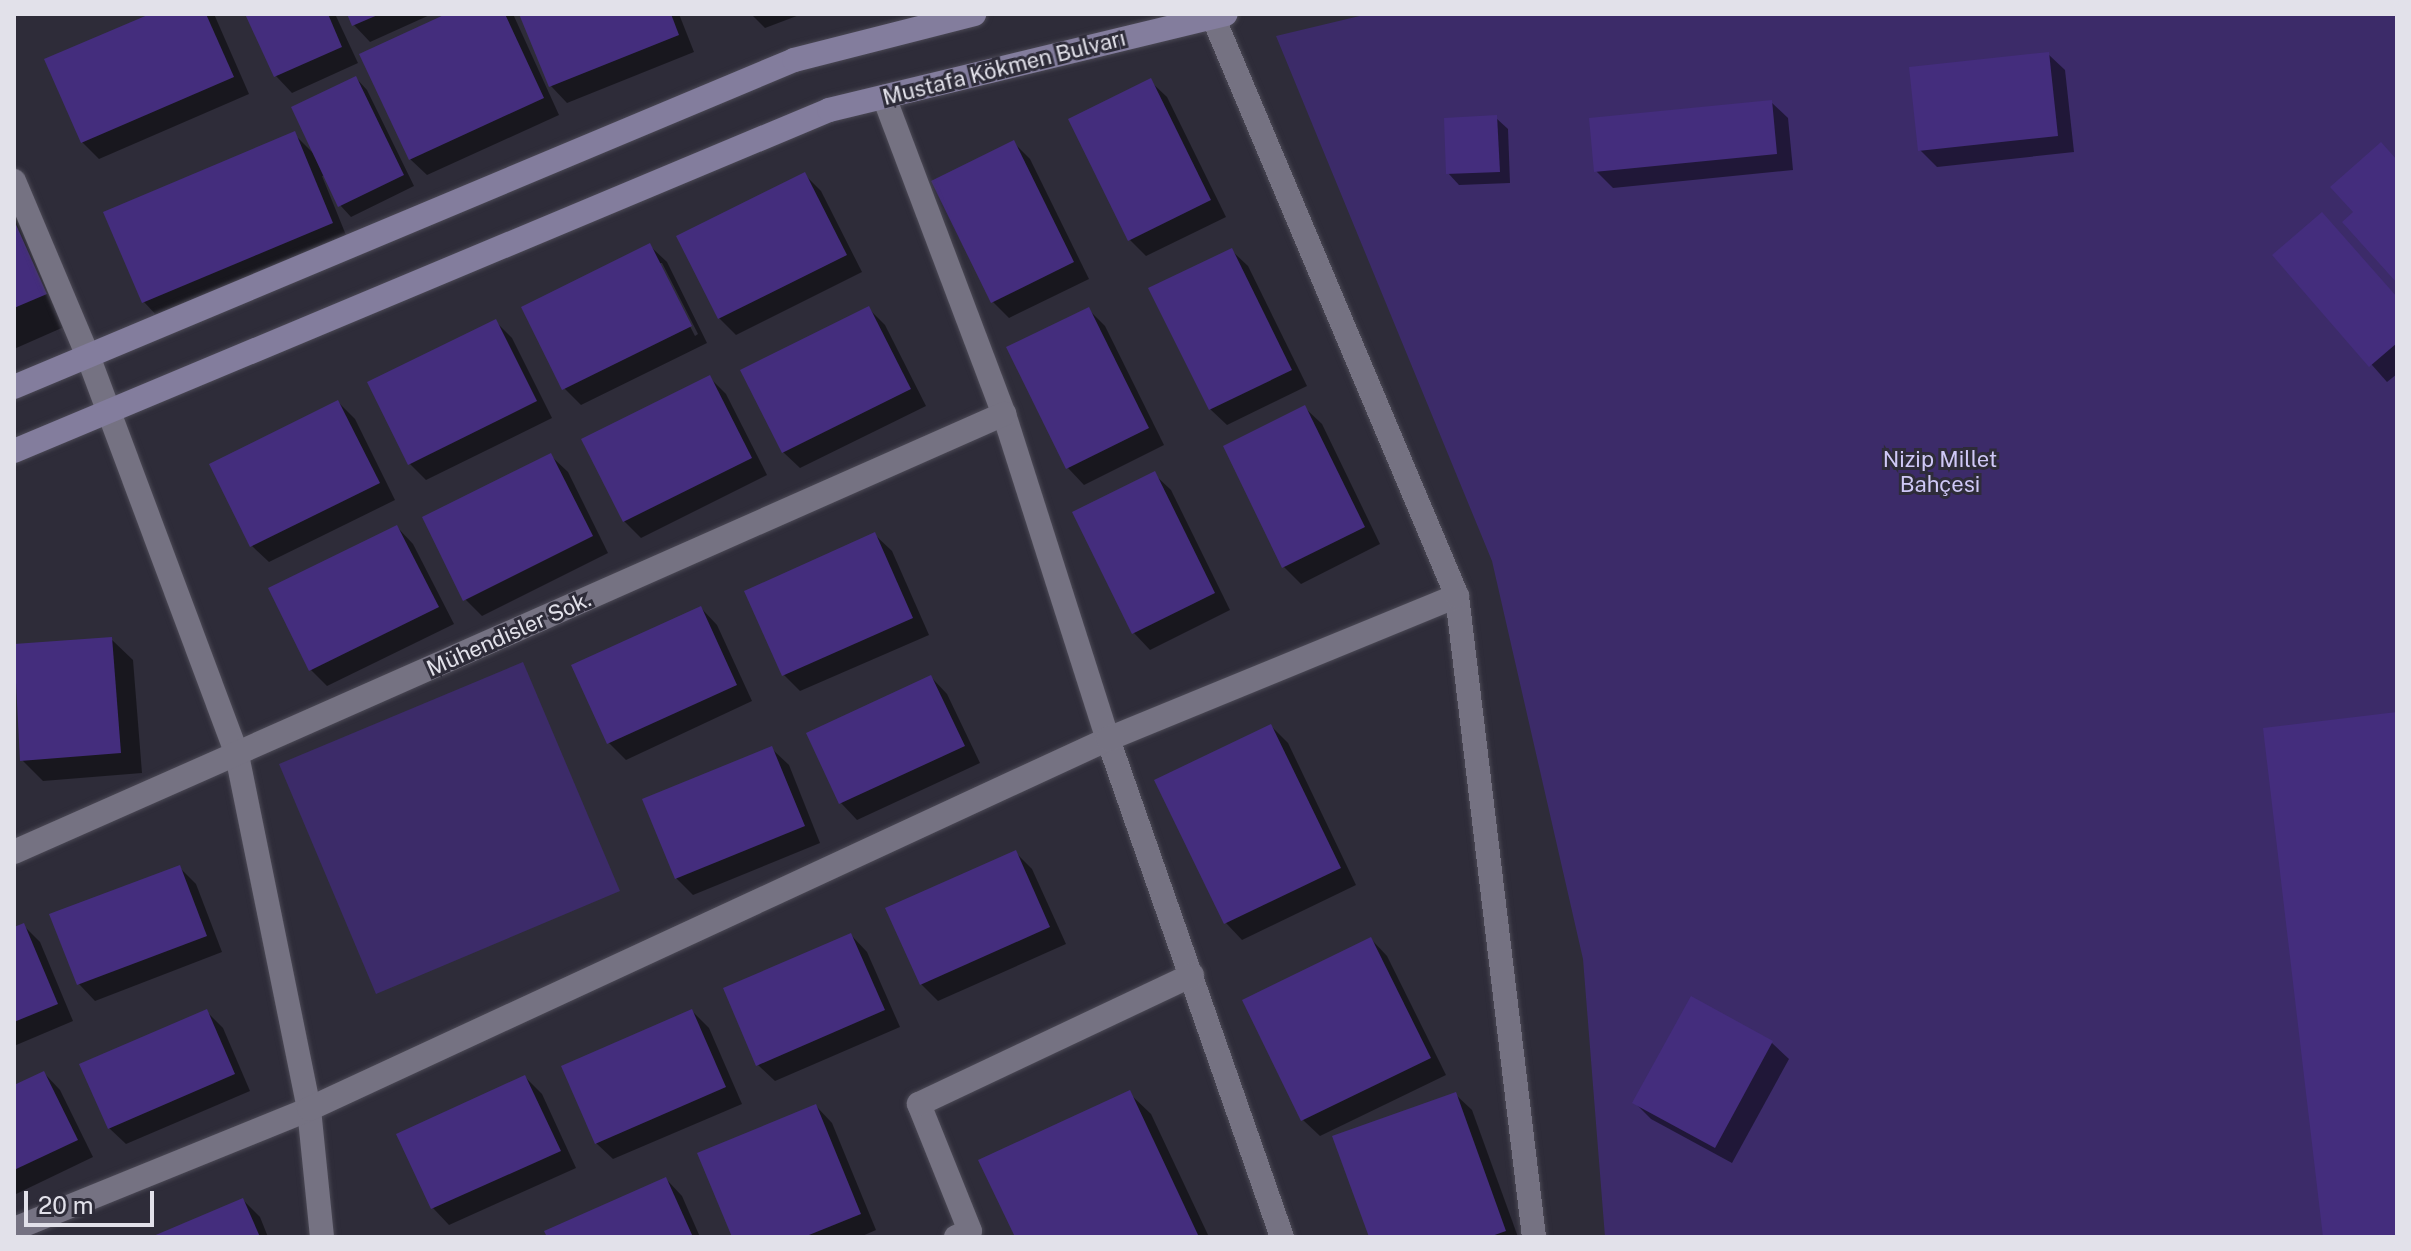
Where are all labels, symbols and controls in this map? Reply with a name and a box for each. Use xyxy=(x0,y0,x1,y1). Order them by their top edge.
street label: Mustafa Kökmen Bulvarı xyxy=(880,25,1128,111)
park label: Nizip Millet Bahçesi xyxy=(1883,446,1997,498)
street label: Mühendisler Sok. xyxy=(423,586,595,682)
scale bar xyxy=(28,1175,158,1225)
text: 20 m xyxy=(38,1191,94,1219)

